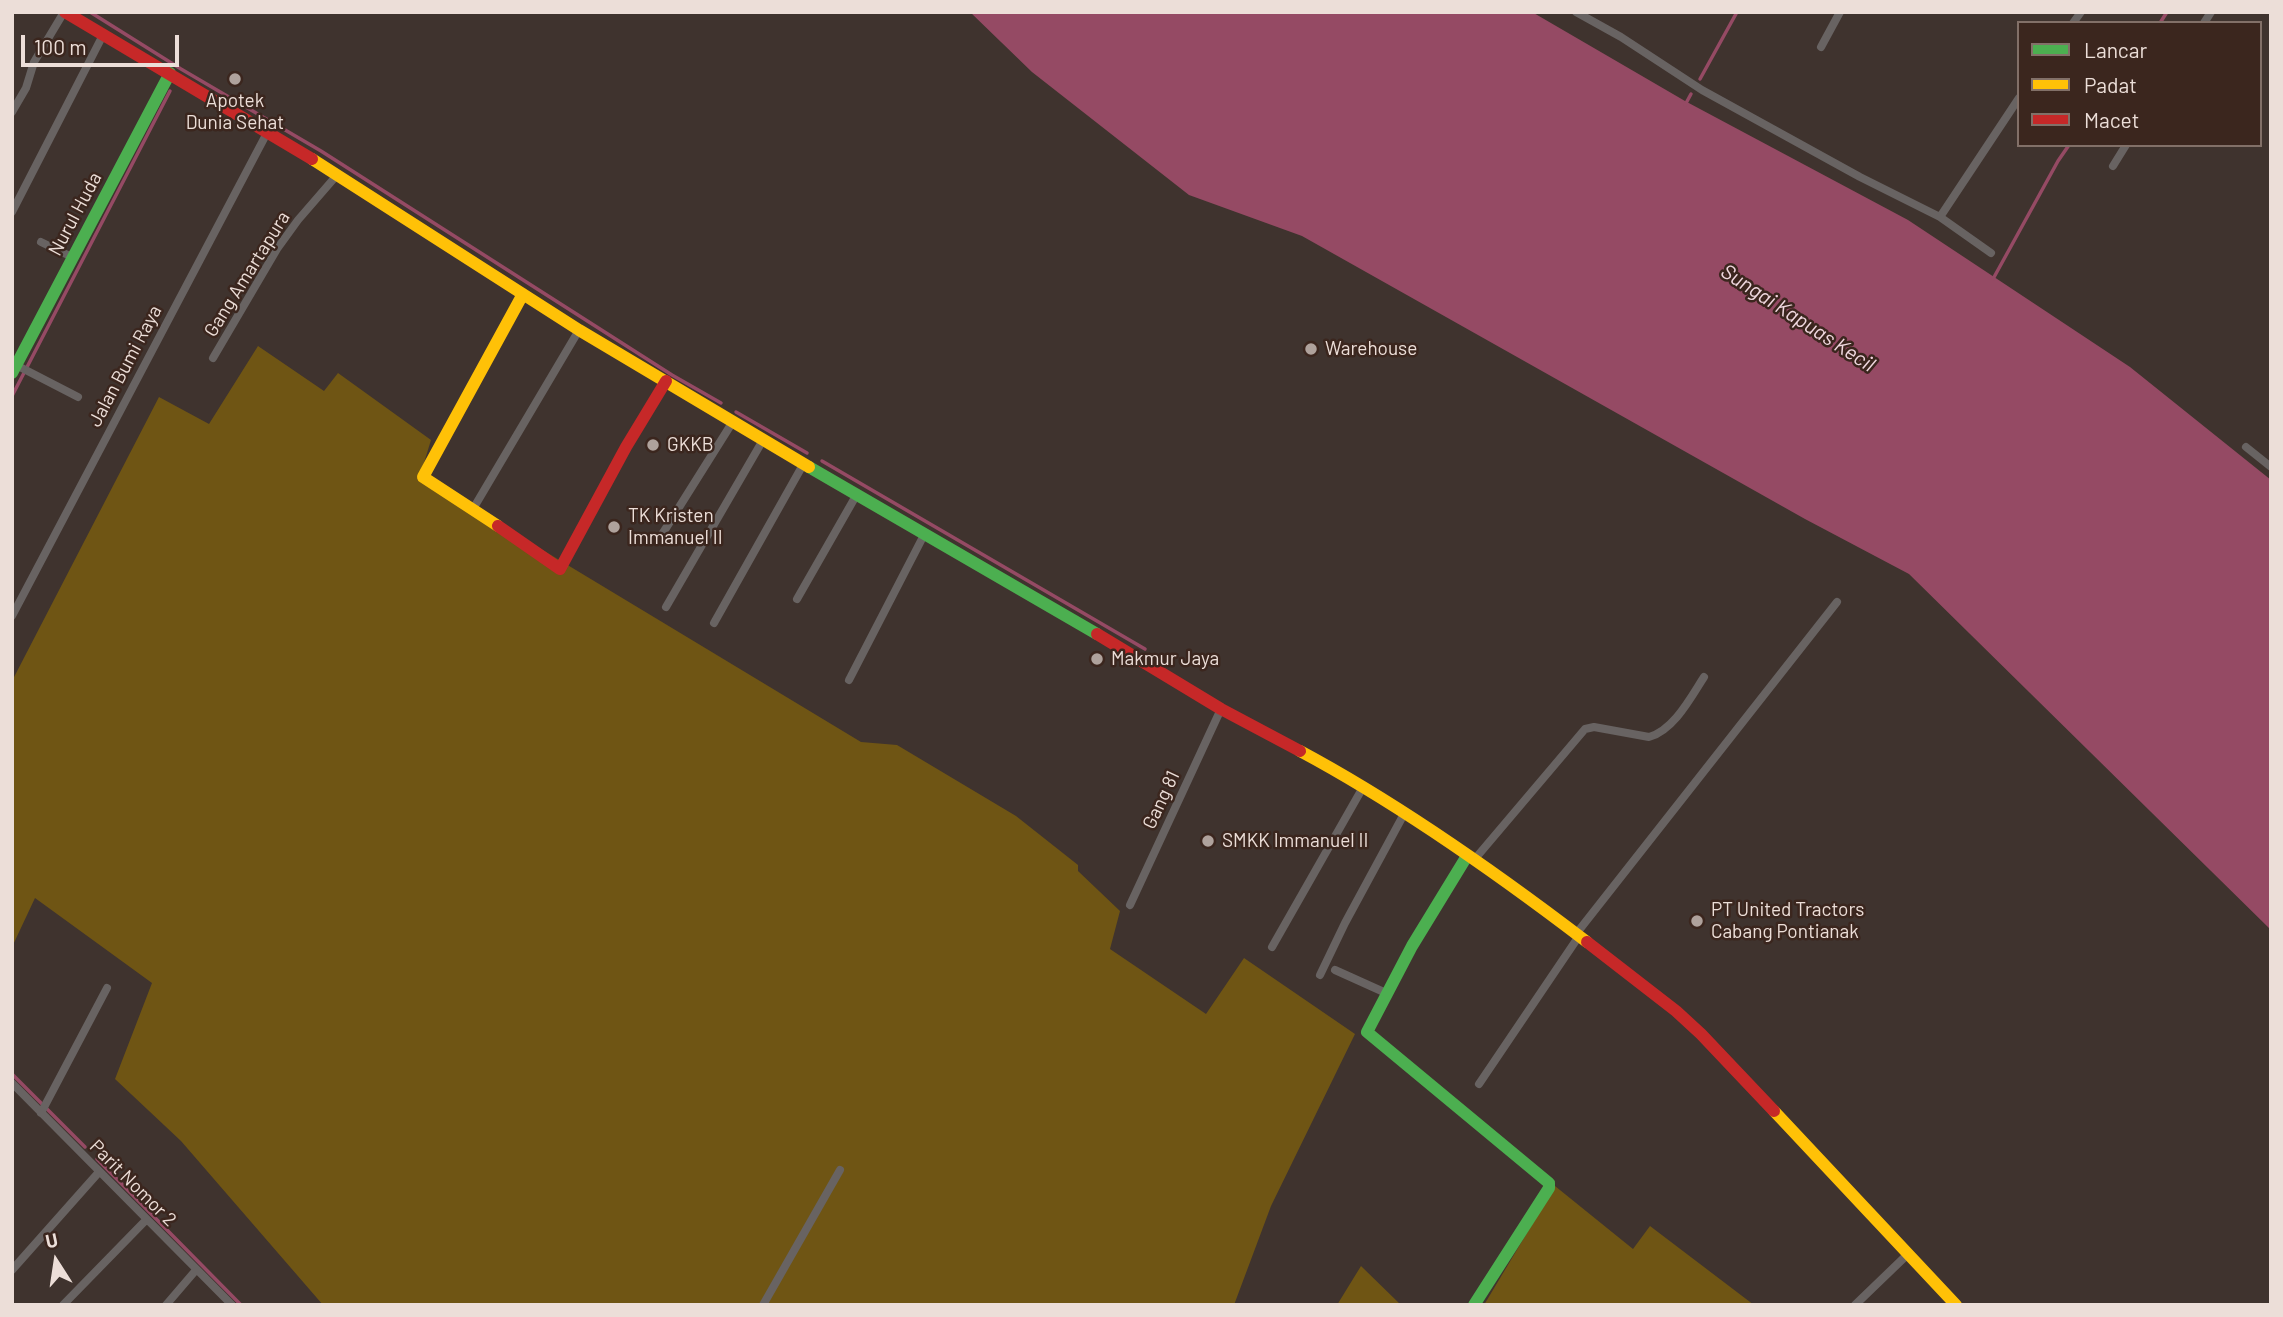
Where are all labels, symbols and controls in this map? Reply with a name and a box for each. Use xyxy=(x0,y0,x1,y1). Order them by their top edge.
scale bar xyxy=(24,21,182,65)
legend xyxy=(2017,21,2262,147)
text: 100 m xyxy=(34,34,87,59)
text: Lancar xyxy=(2084,37,2147,62)
marker: Apotek Dunia Sehat xyxy=(227,71,243,87)
text: Padat xyxy=(2084,72,2137,97)
place label: Apotek Dunia Sehat xyxy=(186,90,284,134)
text: Macet xyxy=(2084,107,2139,132)
street label: Nurul Huda xyxy=(44,168,106,260)
street label: Gang Amartapura xyxy=(199,207,295,341)
water label: Sungai Kapuas Kecil xyxy=(1716,259,1880,377)
street label: Jalan Bumi Raya xyxy=(83,301,167,431)
place label: Warehouse xyxy=(1325,338,1417,360)
marker: Warehouse xyxy=(1303,341,1319,357)
place label: GKKB xyxy=(667,434,714,456)
marker: GKKB xyxy=(645,437,661,453)
place label: TK Kristen Immanuel II xyxy=(628,505,723,549)
marker: TK Kristen Immanuel II xyxy=(606,519,622,535)
place label: Makmur Jaya xyxy=(1111,648,1219,670)
marker: Makmur Jaya xyxy=(1089,651,1105,667)
street label: Gang 81 xyxy=(1138,767,1184,833)
place label: SMKK Immanuel II xyxy=(1222,830,1368,852)
marker: SMKK Immanuel II xyxy=(1200,833,1216,849)
place label: PT United Tractors Cabang Pontianak xyxy=(1711,899,1864,943)
marker: PT United Tractors Cabang Pontianak xyxy=(1689,913,1705,929)
street label: Parit Nomor 2 xyxy=(85,1135,181,1231)
north arrow xyxy=(21,1226,91,1296)
text: U xyxy=(43,1227,60,1252)

